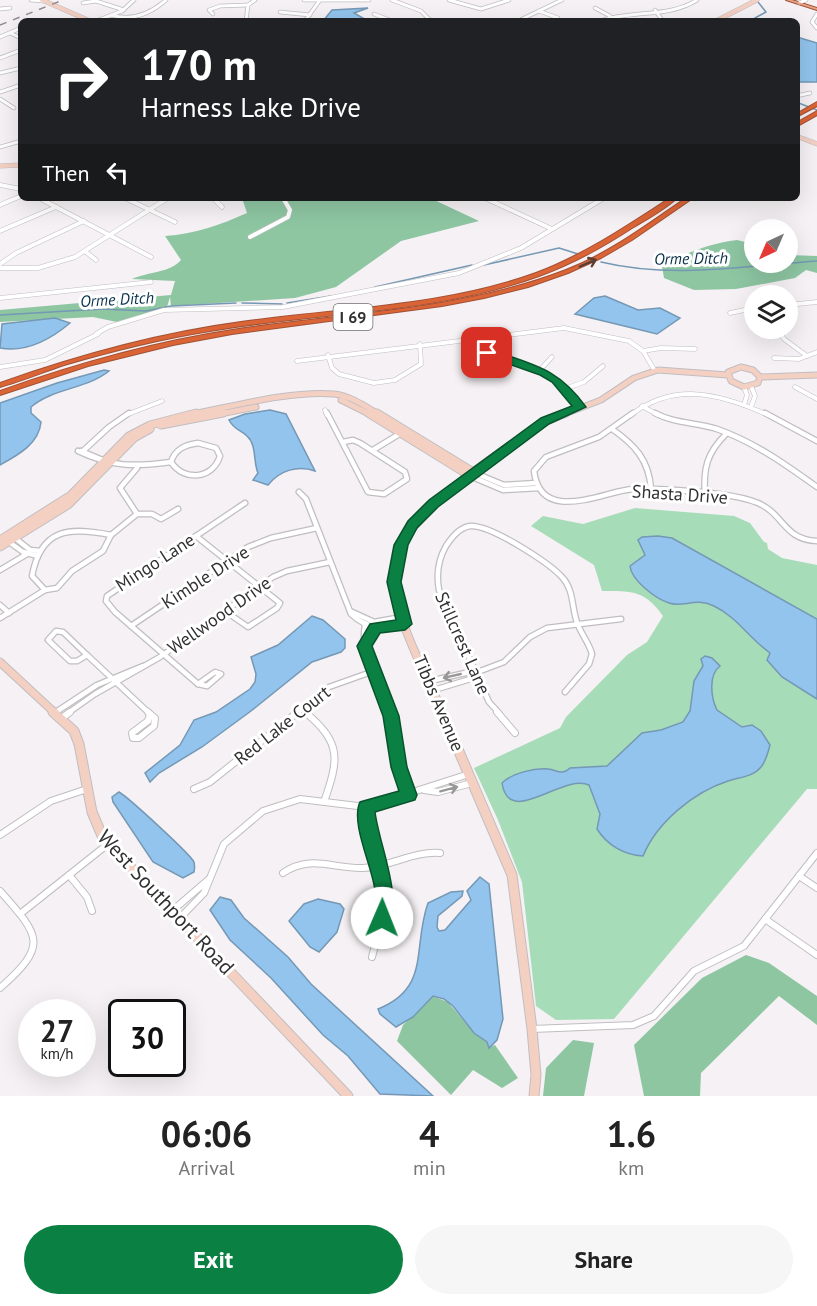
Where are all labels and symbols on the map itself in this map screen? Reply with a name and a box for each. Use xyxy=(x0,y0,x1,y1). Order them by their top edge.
north arrow xyxy=(744,219,798,273)
water label: Orme Ditch xyxy=(654,247,728,269)
one-way arrow xyxy=(578,257,597,268)
water label: Orme Ditch xyxy=(80,287,154,311)
road number: I 69 xyxy=(334,304,372,330)
pin xyxy=(461,327,512,378)
street label: Shasta Drive xyxy=(631,479,729,509)
street label: Mingo Lane xyxy=(111,528,199,596)
street label: Kimble Drive xyxy=(157,540,253,614)
street label: Wellwood Drive xyxy=(163,571,275,659)
street label: Stillcrest Lane xyxy=(430,588,496,698)
street label: Tibbs Avenue xyxy=(408,651,470,755)
one-way arrow xyxy=(443,671,462,683)
street label: Red Lake Court xyxy=(229,680,335,770)
one-way arrow xyxy=(439,782,458,794)
street label: West Southport Road xyxy=(92,824,240,980)
position arrow xyxy=(350,886,414,950)
speed limit sign: 30 xyxy=(108,999,186,1077)

